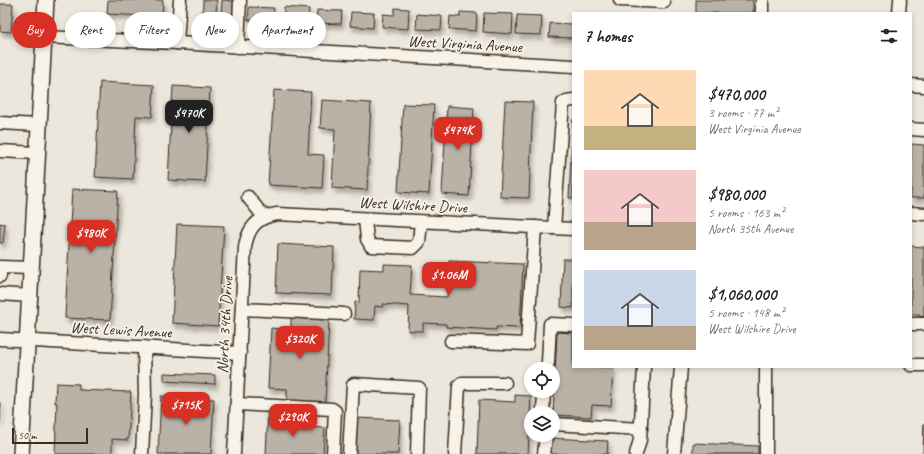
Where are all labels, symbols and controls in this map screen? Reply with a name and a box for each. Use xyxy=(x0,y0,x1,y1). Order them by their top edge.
chip: Buy xyxy=(12,12,57,48)
chip: Rent xyxy=(65,12,116,48)
chip: Filters xyxy=(124,12,183,48)
chip: New xyxy=(191,12,239,48)
chip: Apartment xyxy=(247,12,326,48)
icon: filters xyxy=(878,25,900,47)
text: 7 homes xyxy=(584,26,632,47)
street label: West Virginia Avenue xyxy=(408,31,524,57)
text: $470,000 xyxy=(708,84,765,105)
icon: home xyxy=(616,86,664,134)
pin: $470K xyxy=(161,100,217,134)
text: $470K xyxy=(174,105,204,121)
text: 3 rooms · 77 m² xyxy=(708,105,778,121)
pin: $474K xyxy=(430,117,486,151)
text: West Virginia Avenue xyxy=(708,121,801,137)
text: $474K xyxy=(443,122,473,138)
text: $980,000 xyxy=(708,184,765,205)
icon: home xyxy=(616,186,664,234)
street label: West Wilshire Drive xyxy=(359,192,469,218)
text: 5 rooms · 163 m² xyxy=(708,205,784,221)
pin: $980K xyxy=(63,220,119,254)
text: North 35th Avenue xyxy=(708,221,793,237)
text: $980K xyxy=(76,225,106,241)
pin: $1.06M xyxy=(416,262,482,296)
text: $1.06M xyxy=(431,267,467,283)
street label: North 34th Drive xyxy=(212,274,238,374)
text: $1,060,000 xyxy=(708,284,776,305)
icon: home xyxy=(616,286,664,334)
text: 5 rooms · 148 m² xyxy=(708,305,784,321)
street label: West Lewis Avenue xyxy=(70,317,174,343)
text: West Wilshire Drive xyxy=(708,321,796,337)
pin: $320K xyxy=(272,326,328,360)
text: $320K xyxy=(285,331,315,347)
map controls xyxy=(524,362,560,442)
button: locate xyxy=(524,362,560,398)
pin: $715K xyxy=(158,392,214,426)
text: $715K xyxy=(171,397,201,413)
pin: $290K xyxy=(265,404,321,438)
button: layers xyxy=(524,406,560,442)
text: $290K xyxy=(278,409,308,425)
scale bar xyxy=(12,426,88,445)
text: 50 m xyxy=(18,428,37,442)

